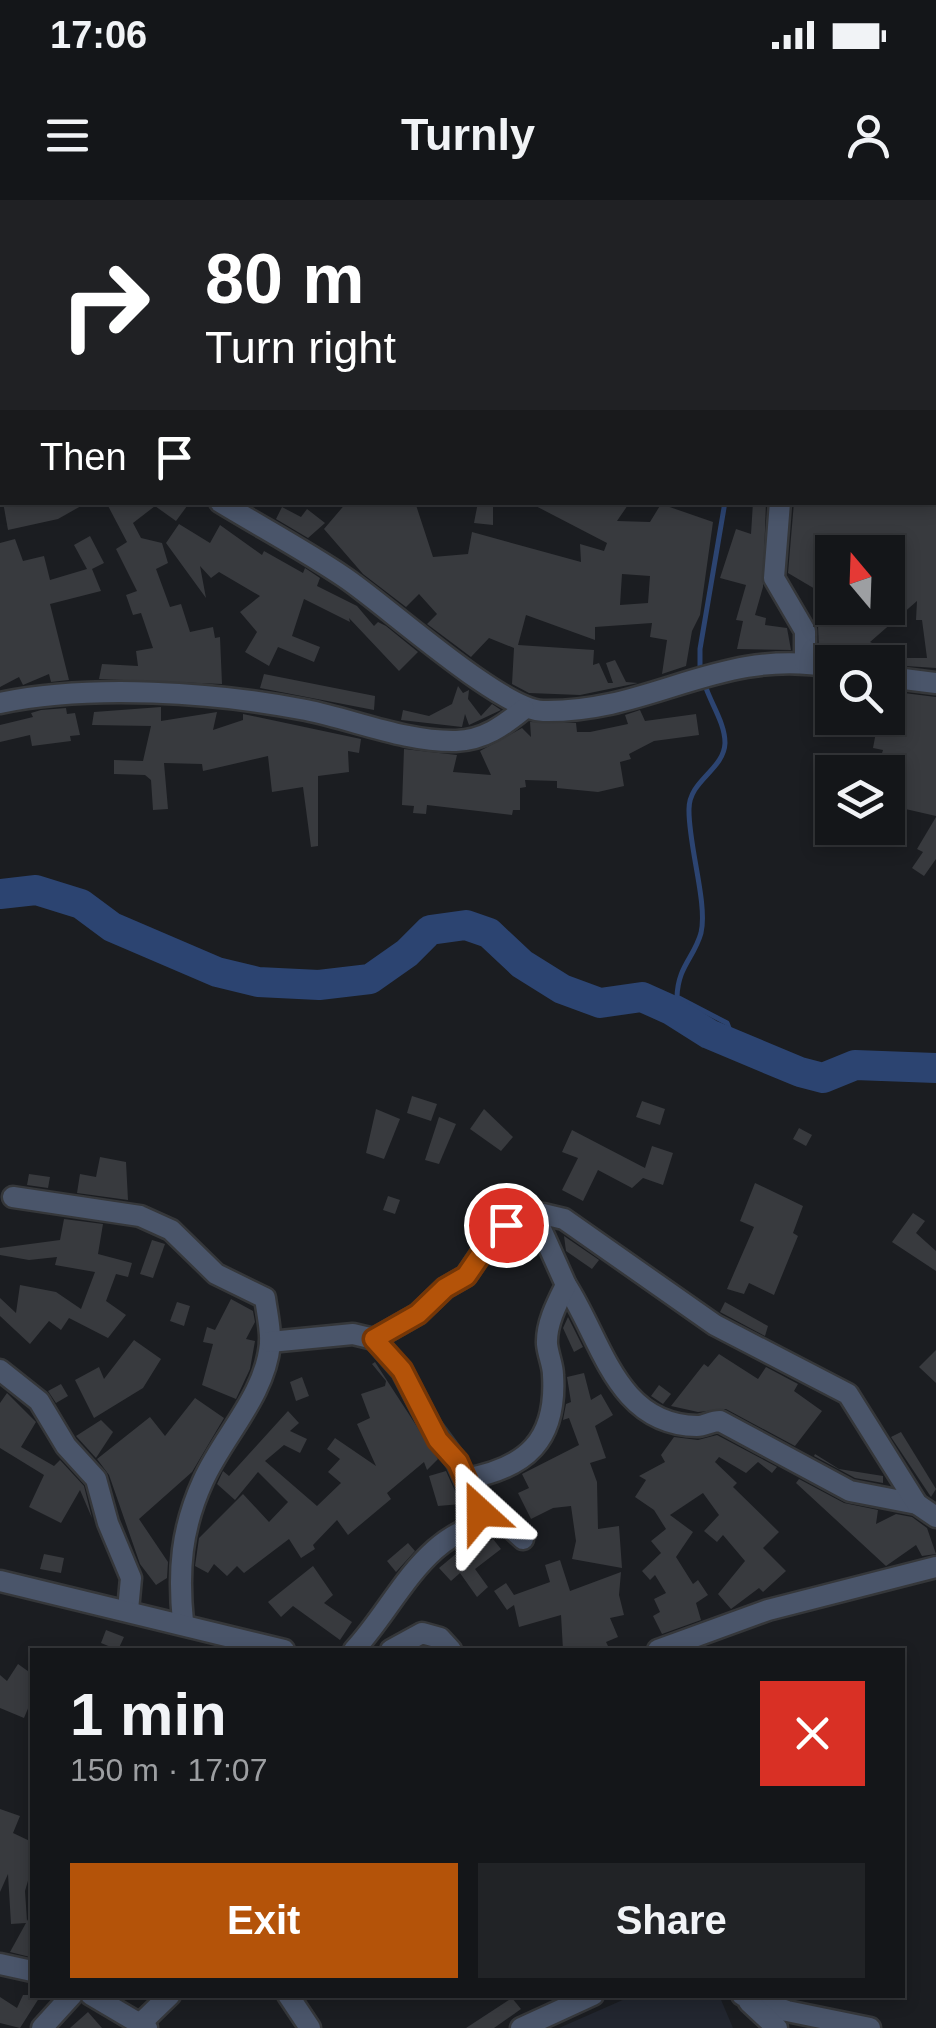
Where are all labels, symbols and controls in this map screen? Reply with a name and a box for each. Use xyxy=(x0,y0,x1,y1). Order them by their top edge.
text: 17:06 xyxy=(50,14,147,56)
icon: menu xyxy=(40,108,95,163)
icon: person xyxy=(841,108,896,163)
text: Turnly xyxy=(401,109,535,160)
icon: right xyxy=(40,240,170,370)
text: 80 m xyxy=(205,240,365,318)
text: Turn right xyxy=(205,322,396,373)
icon: arrive xyxy=(147,430,202,485)
text: Then xyxy=(40,436,127,478)
north arrow xyxy=(815,535,905,625)
map controls xyxy=(815,535,905,845)
button: search xyxy=(815,645,905,735)
button: layers xyxy=(815,755,905,845)
pin xyxy=(464,1183,549,1268)
icon: arrive xyxy=(479,1198,534,1253)
position arrow xyxy=(428,1460,532,1564)
text: 1 min xyxy=(70,1681,227,1748)
button: close xyxy=(760,1681,865,1786)
text: 150 m · 17:07 xyxy=(70,1752,267,1788)
button: Exit xyxy=(70,1863,458,1978)
button: Share xyxy=(478,1863,865,1978)

